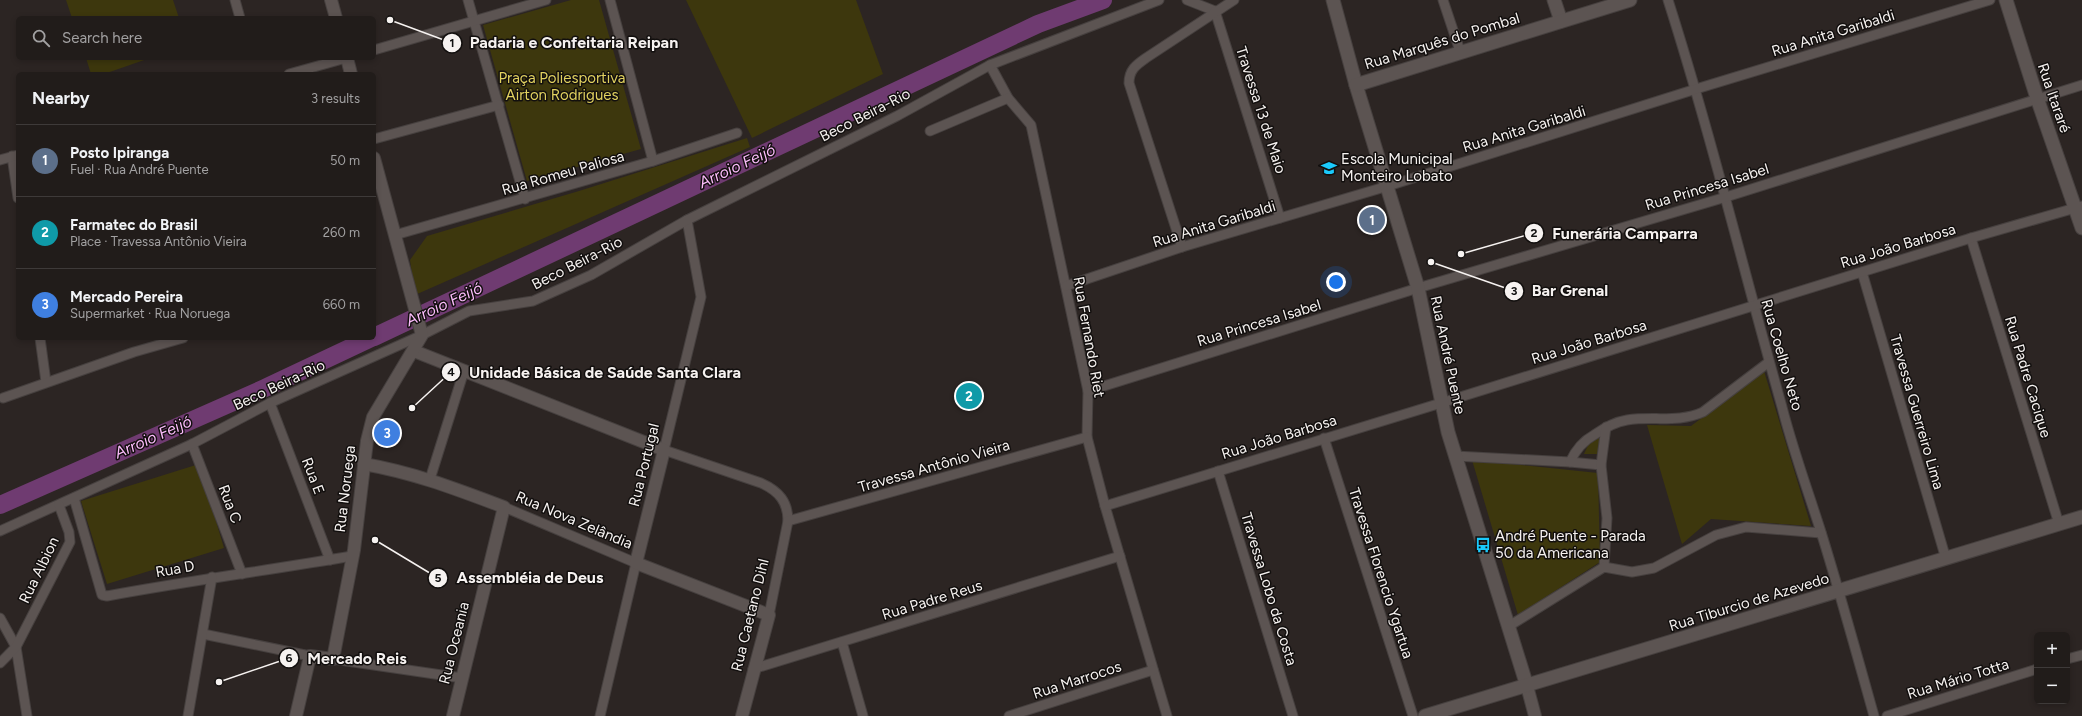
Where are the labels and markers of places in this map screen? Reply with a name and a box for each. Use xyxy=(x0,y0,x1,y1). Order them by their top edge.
callout: Padaria e Confeitaria Reipan xyxy=(442,29,686,57)
place label: Escola Municipal Monteiro Lobato xyxy=(1341,150,1453,185)
school or university icon: Escola Municipal Monteiro Lobato xyxy=(1320,159,1338,177)
pin: 1 xyxy=(1359,205,1385,235)
callout: Funerária Camparra xyxy=(1524,219,1706,247)
callout: Bar Grenal xyxy=(1504,277,1617,305)
callout: Unidade Básica de Saúde Santa Clara xyxy=(441,358,749,386)
pin: 2 xyxy=(956,381,982,411)
pin: 3 xyxy=(374,418,400,448)
place label: André Puente - Parada 50 da Americana xyxy=(1495,527,1646,562)
bus stop icon: André Puente - Parada 50 da Americana xyxy=(1474,536,1492,554)
callout: Assembléia de Deus xyxy=(428,564,611,592)
callout: Mercado Reis xyxy=(279,644,414,672)

